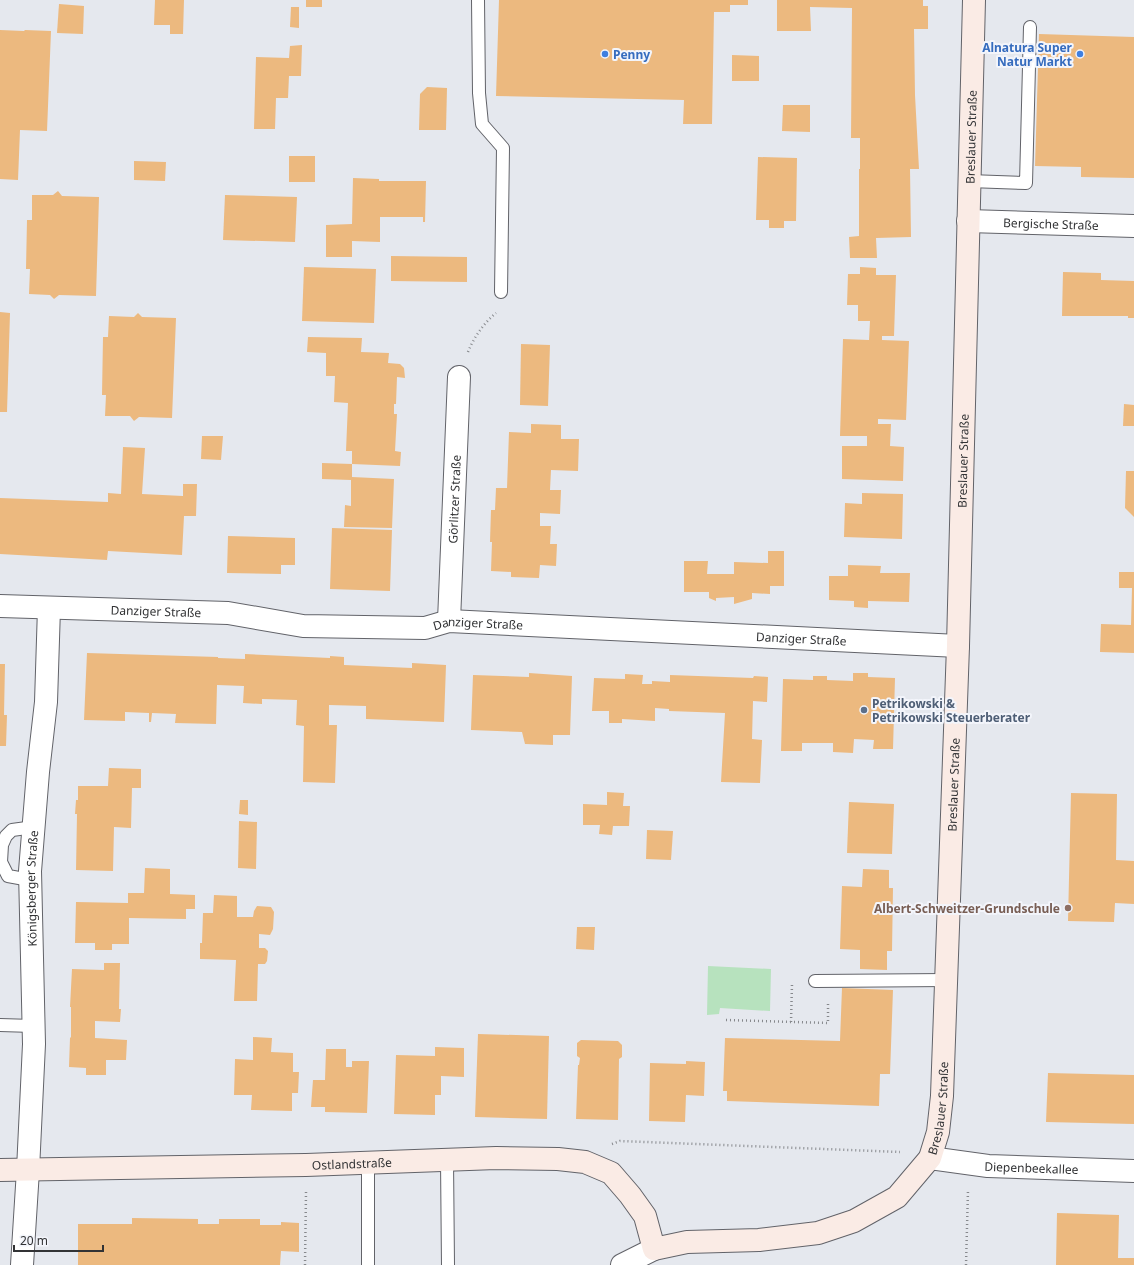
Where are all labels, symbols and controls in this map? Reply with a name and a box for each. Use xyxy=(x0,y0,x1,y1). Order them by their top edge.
place label: Alnatura Super Natur Markt xyxy=(982,39,1073,70)
place label: Penny xyxy=(613,46,650,63)
marker: Penny xyxy=(600,49,610,59)
marker: Alnatura Super Natur Markt xyxy=(1075,49,1085,59)
street label: Breslauer Straße xyxy=(961,90,980,184)
street label: Bergische Straße xyxy=(1003,214,1099,233)
street label: Breslauer Straße xyxy=(953,413,972,508)
street label: Görlitzer Straße xyxy=(444,454,464,544)
street label: Danziger Straße xyxy=(110,601,202,621)
street label: Danziger Straße xyxy=(431,612,524,634)
street label: Danziger Straße xyxy=(756,628,847,649)
place label: Petrikowski & Petrikowski Steuerberater xyxy=(872,695,1031,726)
marker: Petrikowski & Petrikowski Steuerberater xyxy=(859,705,869,715)
street label: Breslauer Straße xyxy=(943,737,963,832)
street label: Königsberger Straße xyxy=(21,829,42,947)
place label: Albert-Schweitzer-Grundschule xyxy=(874,900,1060,917)
marker: Albert-Schweitzer-Grundschule xyxy=(1063,903,1073,913)
street label: Breslauer Straße xyxy=(923,1061,952,1157)
street label: Ostlandstraße xyxy=(312,1153,392,1173)
street label: Diepenbeekallee xyxy=(984,1157,1079,1178)
scale bar xyxy=(14,1227,103,1253)
text: 20 m xyxy=(20,1232,48,1249)

